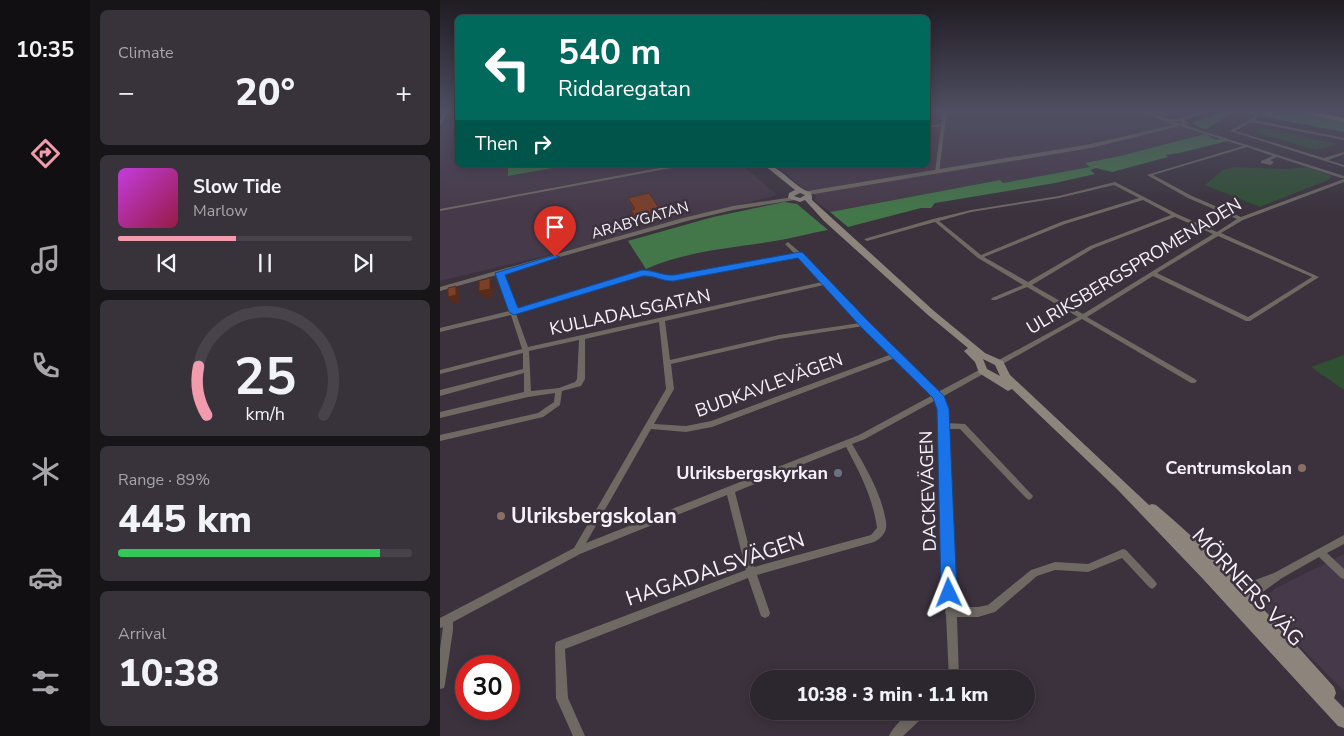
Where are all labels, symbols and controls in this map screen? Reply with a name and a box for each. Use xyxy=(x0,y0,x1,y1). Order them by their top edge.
text: 540 m xyxy=(558,29,661,76)
text: 10:35 xyxy=(16,35,74,65)
icon: left xyxy=(475,35,540,100)
text: Climate xyxy=(118,42,173,64)
text: 20° xyxy=(235,67,295,118)
text: − xyxy=(118,74,135,112)
text: + xyxy=(395,74,412,112)
text: Riddaregatan xyxy=(558,74,691,104)
icon: right xyxy=(528,130,556,158)
text: Then xyxy=(475,131,518,157)
icon: directions xyxy=(28,136,63,171)
text: Slow Tide xyxy=(193,174,281,200)
street label: ULRIKSBERGSPROMENADEN xyxy=(1022,192,1246,340)
street label: ARABYGATAN xyxy=(589,197,691,243)
text: Marlow xyxy=(193,200,248,222)
pin xyxy=(534,206,576,257)
icon: arrive xyxy=(541,213,569,241)
icon: music xyxy=(28,242,63,277)
icon: previous xyxy=(153,249,181,277)
icon: pause xyxy=(251,249,279,277)
icon: next xyxy=(349,249,377,277)
street label: KULLADALSGATAN xyxy=(547,283,713,341)
text: 25 xyxy=(234,341,296,412)
street label: BUDKAVLEVÄGEN xyxy=(692,347,846,423)
icon: phone xyxy=(28,348,63,383)
text: km/h xyxy=(245,402,285,426)
street label: DACKEVÄGEN xyxy=(914,430,942,552)
icon: climate xyxy=(28,454,63,489)
place label: Centrumskolan xyxy=(1165,456,1292,480)
place label: Ulriksbergskyrkan xyxy=(676,461,828,485)
marker: Centrumskolan xyxy=(1296,462,1308,474)
marker: Ulriksbergskyrkan xyxy=(832,467,844,479)
text: Range · 89% xyxy=(118,469,210,491)
text: 445 km xyxy=(118,494,252,545)
place label: Ulriksbergskolan xyxy=(511,502,677,530)
marker: Ulriksbergskolan xyxy=(495,510,507,522)
street label: MÖRNERS VÄG xyxy=(1186,522,1310,652)
street label: HAGADALSVÄGEN xyxy=(622,525,808,613)
icon: car xyxy=(28,560,63,595)
position arrow xyxy=(922,566,974,618)
text: Arrival xyxy=(118,623,166,645)
text: 10:38 xyxy=(118,648,219,699)
speed limit sign: 30 xyxy=(455,655,520,720)
icon: filters xyxy=(28,665,63,700)
text: 10:38 · 3 min · 1.1 km xyxy=(796,682,989,708)

